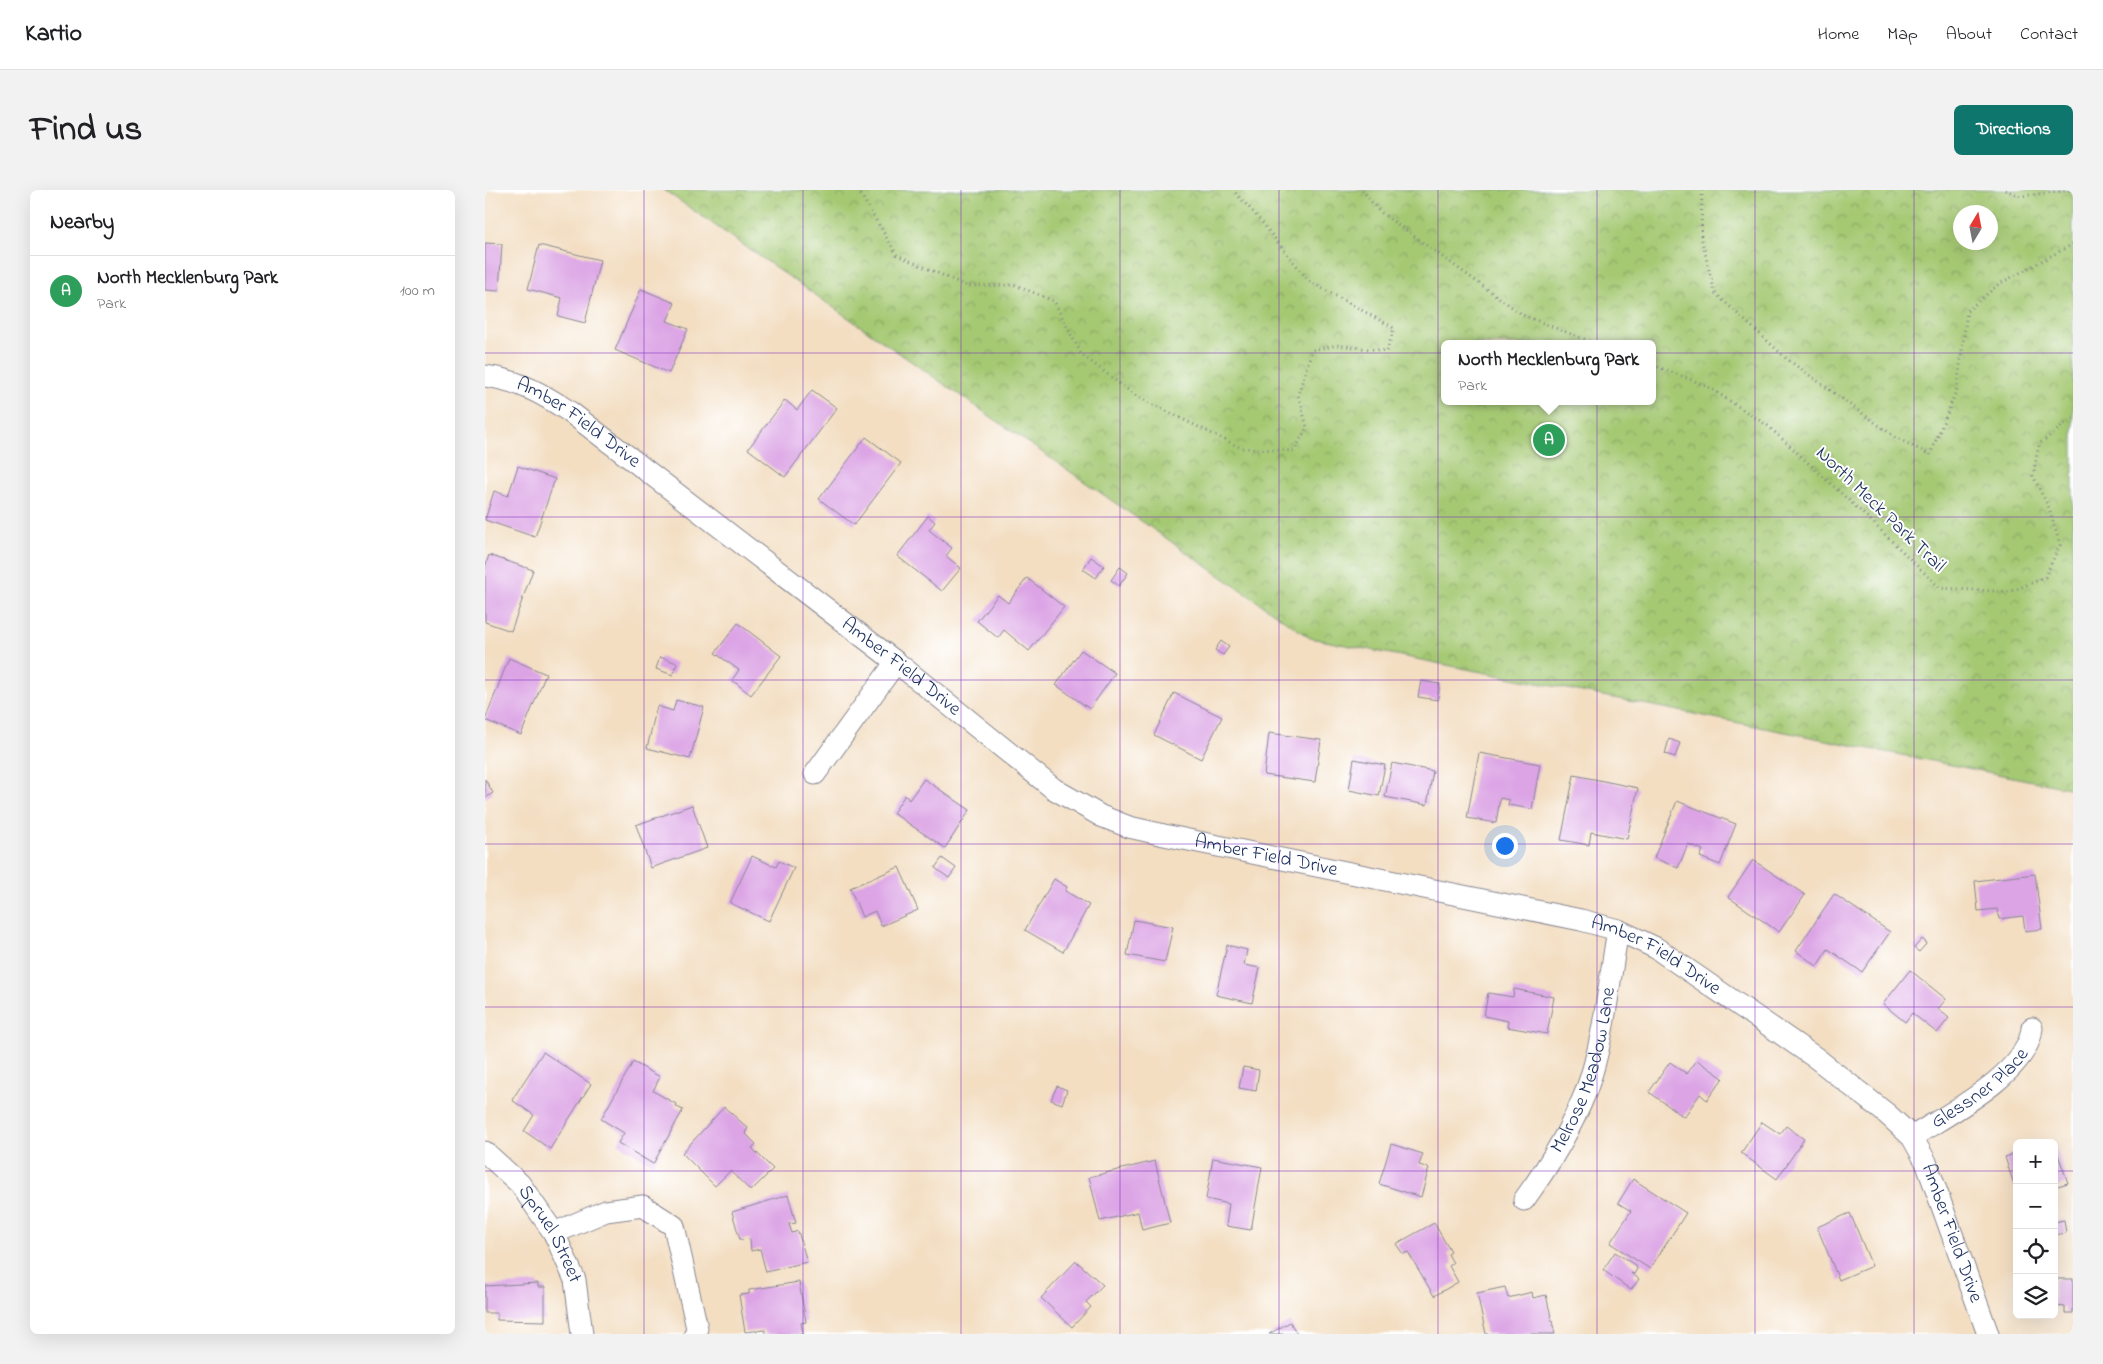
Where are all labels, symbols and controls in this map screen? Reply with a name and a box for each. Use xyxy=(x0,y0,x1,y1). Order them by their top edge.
text: Kartio xyxy=(25,17,82,52)
text: Home xyxy=(1818,22,1859,48)
text: Map xyxy=(1887,22,1918,48)
text: About xyxy=(1946,22,1992,48)
text: Contact xyxy=(2020,22,2078,48)
text: Find us xyxy=(30,105,142,156)
button: Directions xyxy=(1954,105,2073,155)
north arrow xyxy=(1953,205,1998,250)
text: Nearby xyxy=(50,208,114,238)
text: North Mecklenburg Park xyxy=(97,265,278,292)
text: A xyxy=(61,279,71,303)
text: 100 m xyxy=(400,279,435,303)
text: Park xyxy=(97,292,126,316)
popup xyxy=(1441,340,1656,405)
text: North Mecklenburg Park xyxy=(1458,347,1639,374)
street label: Amber Field Drive xyxy=(512,370,647,476)
text: Park xyxy=(1458,374,1487,398)
pin: A xyxy=(1533,421,1565,459)
street label: North Meck Park Trail xyxy=(1808,440,1952,580)
street label: Amber Field Drive xyxy=(835,610,967,723)
street label: Amber Field Drive xyxy=(1192,827,1340,885)
your location xyxy=(1492,833,1518,859)
street label: Amber Field Drive xyxy=(1588,909,1727,1003)
street label: Melrose Meadow Lane xyxy=(1543,985,1624,1159)
street label: Glessner Place xyxy=(1926,1042,2036,1136)
map controls xyxy=(2013,1139,2058,1319)
button: + xyxy=(2013,1139,2058,1184)
street label: Amber Field Drive xyxy=(1913,1160,1990,1307)
street label: Spruel Street xyxy=(510,1179,589,1288)
button: − xyxy=(2013,1184,2058,1229)
button: locate xyxy=(2013,1229,2058,1274)
button: layers xyxy=(2013,1274,2058,1319)

